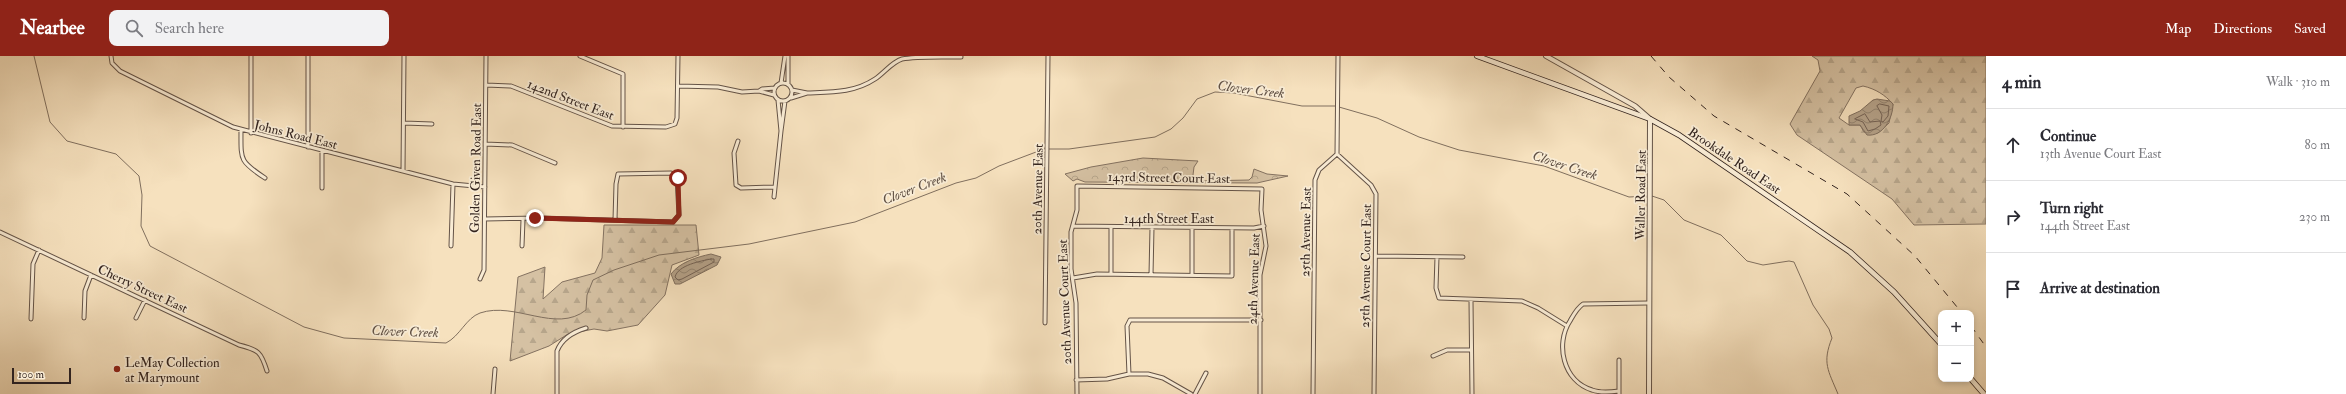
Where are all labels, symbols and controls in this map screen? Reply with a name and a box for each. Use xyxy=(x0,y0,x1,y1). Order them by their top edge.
search box xyxy=(109,10,389,46)
text: Nearbee xyxy=(20,16,85,40)
icon: search xyxy=(123,17,145,39)
text: Search here xyxy=(155,19,224,38)
text: Map xyxy=(2165,20,2191,37)
text: Directions xyxy=(2213,20,2272,37)
text: Saved xyxy=(2294,20,2326,37)
text: 4 min xyxy=(2002,72,2041,93)
text: Walk · 310 m xyxy=(2266,74,2330,90)
street label: 142nd Street East xyxy=(525,76,616,124)
water label: Clover Creek xyxy=(1217,77,1286,102)
street label: Golden Given Road East xyxy=(467,103,485,233)
street label: Johns Road East xyxy=(252,117,339,153)
street label: Brookdale Road East xyxy=(1685,124,1784,198)
text: Continue xyxy=(2040,127,2096,146)
icon: ahead xyxy=(2002,134,2024,156)
text: 80 m xyxy=(2304,137,2330,153)
street label: 20th Avenue East xyxy=(1029,143,1047,235)
text: 13th Avenue Court East xyxy=(2040,146,2161,162)
water label: Clover Creek xyxy=(1530,147,1600,184)
street label: Waller Road East xyxy=(1632,150,1650,241)
water label: Clover Creek xyxy=(880,168,949,208)
route start xyxy=(669,169,687,187)
street label: 143rd Street Court East xyxy=(1108,169,1230,187)
street label: 25th Avenue East xyxy=(1297,187,1315,277)
text: Turn right xyxy=(2040,199,2103,218)
street label: 25th Avenue Court East xyxy=(1357,204,1375,328)
icon: right xyxy=(2002,206,2024,228)
route end xyxy=(526,209,544,227)
text: 230 m xyxy=(2299,209,2330,225)
street label: 144th Street East xyxy=(1124,211,1214,227)
text: 144th Street East xyxy=(2040,218,2130,234)
street label: 24th Avenue East xyxy=(1244,233,1264,325)
street label: 20th Avenue Court East xyxy=(1055,239,1075,365)
street label: Cherry Street East xyxy=(95,261,190,318)
icon: arrive xyxy=(2002,278,2024,300)
text: Arrive at destination xyxy=(2040,279,2160,298)
map controls xyxy=(1938,310,1974,382)
button: + xyxy=(1938,310,1974,346)
water label: Clover Creek xyxy=(371,322,439,341)
button: − xyxy=(1938,346,1974,382)
place label: LeMay Collection at Marymount xyxy=(125,355,220,387)
marker: LeMay Collection at Marymount xyxy=(112,364,122,374)
scale bar xyxy=(12,366,71,385)
text: 100 m xyxy=(18,368,44,381)

